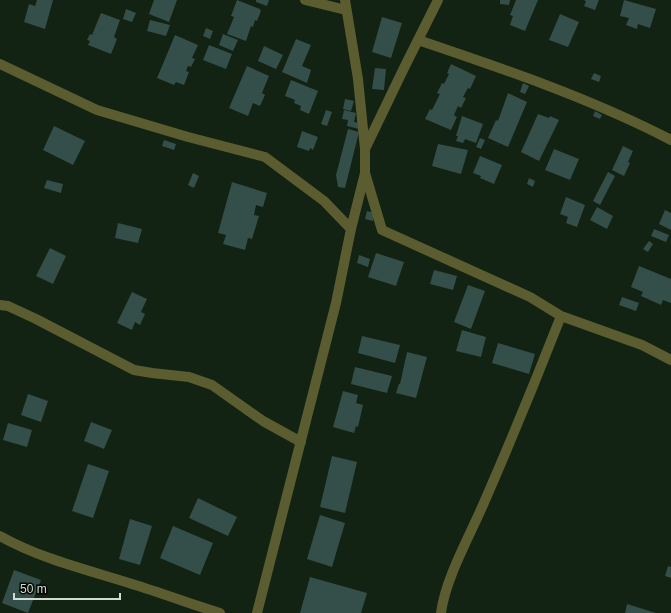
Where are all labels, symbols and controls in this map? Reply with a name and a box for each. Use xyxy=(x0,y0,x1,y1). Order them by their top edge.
scale bar xyxy=(14,575,120,601)
text: 50 m xyxy=(20,582,47,596)

